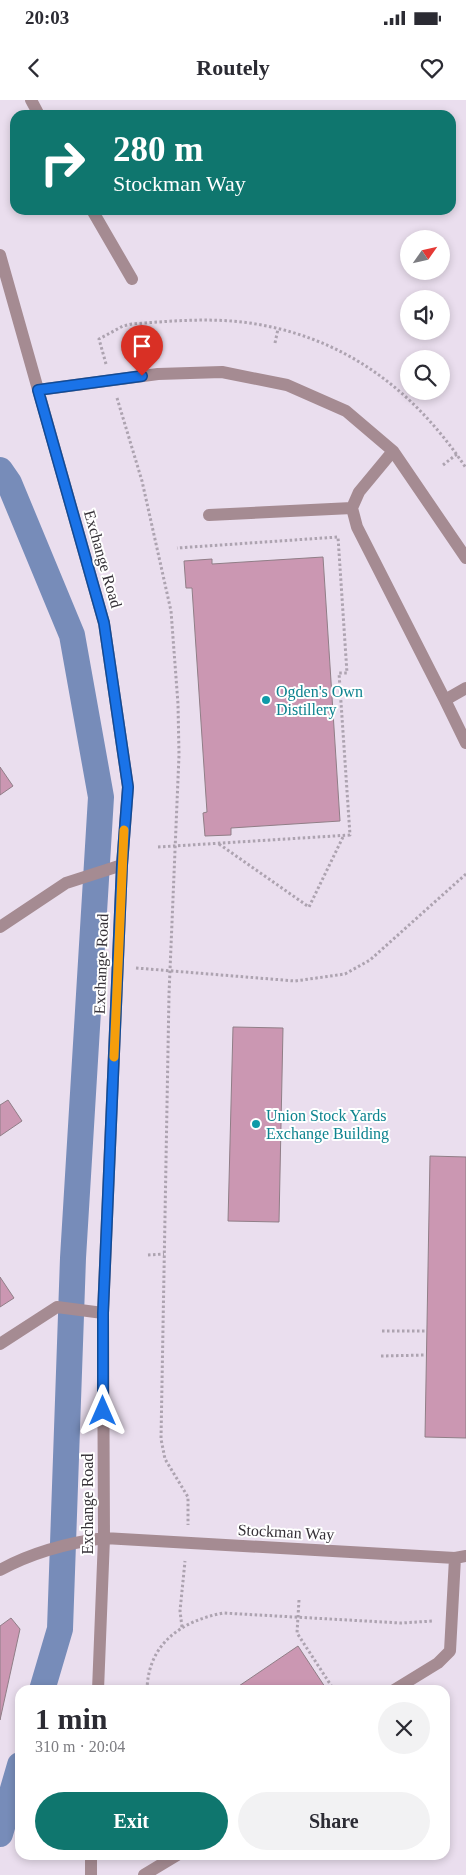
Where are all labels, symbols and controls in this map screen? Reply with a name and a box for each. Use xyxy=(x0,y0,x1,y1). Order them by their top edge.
text: 20:03 xyxy=(25,7,69,28)
icon: back xyxy=(20,54,48,82)
icon: heart xyxy=(418,54,446,82)
text: Routely xyxy=(196,55,270,80)
icon: right xyxy=(30,130,95,195)
text: 280 m xyxy=(113,130,203,169)
text: Stockman Way xyxy=(113,171,246,196)
north arrow xyxy=(400,230,450,280)
map controls xyxy=(400,230,450,400)
button: sound xyxy=(400,290,450,340)
pin xyxy=(121,325,163,376)
icon: arrive xyxy=(128,332,156,360)
button: search xyxy=(400,350,450,400)
street label: Exchange Road xyxy=(80,508,125,610)
place label: Ogden's Own Distillery xyxy=(276,683,363,719)
marker: Ogden's Own Distillery xyxy=(260,694,272,706)
street label: Exchange Road xyxy=(91,913,112,1015)
place label: Union Stock Yards Exchange Building xyxy=(266,1107,389,1143)
marker: Union Stock Yards Exchange Building xyxy=(250,1118,262,1130)
position arrow xyxy=(76,1384,128,1436)
street label: Exchange Road xyxy=(79,1454,97,1554)
street label: Stockman Way xyxy=(237,1521,335,1544)
text: 1 min xyxy=(35,1702,108,1735)
button: close xyxy=(378,1702,430,1754)
text: 310 m · 20:04 xyxy=(35,1738,125,1755)
button: Exit xyxy=(35,1792,228,1850)
button: Share xyxy=(238,1792,430,1850)

